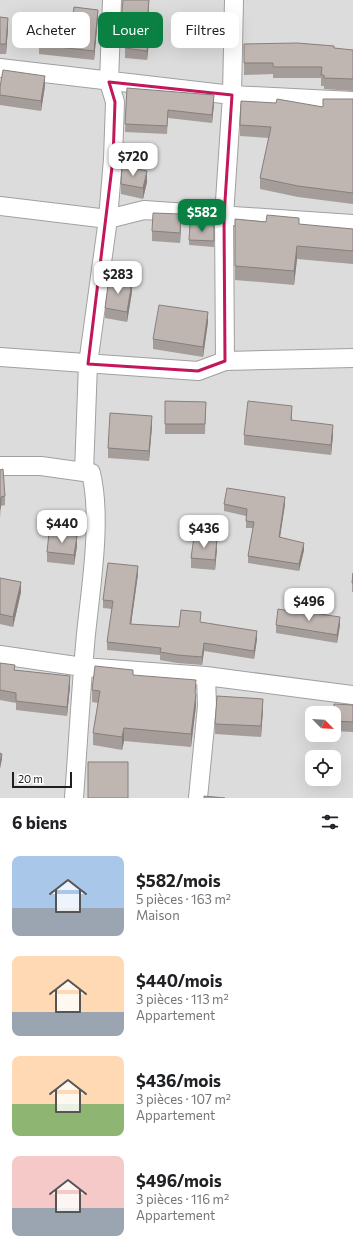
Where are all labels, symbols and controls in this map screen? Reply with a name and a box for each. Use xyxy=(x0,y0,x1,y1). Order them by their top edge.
chip: Acheter xyxy=(12,12,90,48)
chip: Louer xyxy=(98,12,163,48)
chip: Filtres xyxy=(171,12,239,48)
pin: $720 xyxy=(109,143,157,177)
text: $720 xyxy=(118,148,148,164)
pin: $582 xyxy=(178,199,226,233)
text: $582 xyxy=(187,204,217,220)
pin: $283 xyxy=(94,261,142,295)
text: $283 xyxy=(103,266,133,282)
pin: $440 xyxy=(38,510,86,544)
text: $440 xyxy=(46,515,78,531)
pin: $436 xyxy=(180,515,228,549)
text: $436 xyxy=(188,520,220,536)
pin: $496 xyxy=(285,588,333,622)
text: $496 xyxy=(293,593,325,609)
north arrow xyxy=(305,706,341,742)
map controls xyxy=(305,706,341,786)
button: locate xyxy=(305,750,341,786)
scale bar xyxy=(12,770,72,789)
text: 20 m xyxy=(18,772,43,785)
icon: filters xyxy=(319,811,341,833)
text: 6 biens xyxy=(12,812,67,833)
text: $582/mois xyxy=(136,870,221,891)
icon: home xyxy=(44,872,92,920)
text: 5 pièces · 163 m² xyxy=(136,891,231,907)
text: Maison xyxy=(136,907,180,923)
text: $440/mois xyxy=(136,970,222,991)
icon: home xyxy=(44,972,92,1020)
text: 3 pièces · 113 m² xyxy=(136,991,229,1007)
text: Appartement xyxy=(136,1007,215,1023)
text: $436/mois xyxy=(136,1070,221,1091)
icon: home xyxy=(44,1072,92,1120)
text: 3 pièces · 107 m² xyxy=(136,1091,231,1107)
text: Appartement xyxy=(136,1107,215,1123)
text: $496/mois xyxy=(136,1170,222,1191)
icon: home xyxy=(44,1172,92,1220)
text: 3 pièces · 116 m² xyxy=(136,1191,229,1207)
text: Appartement xyxy=(136,1207,215,1223)

